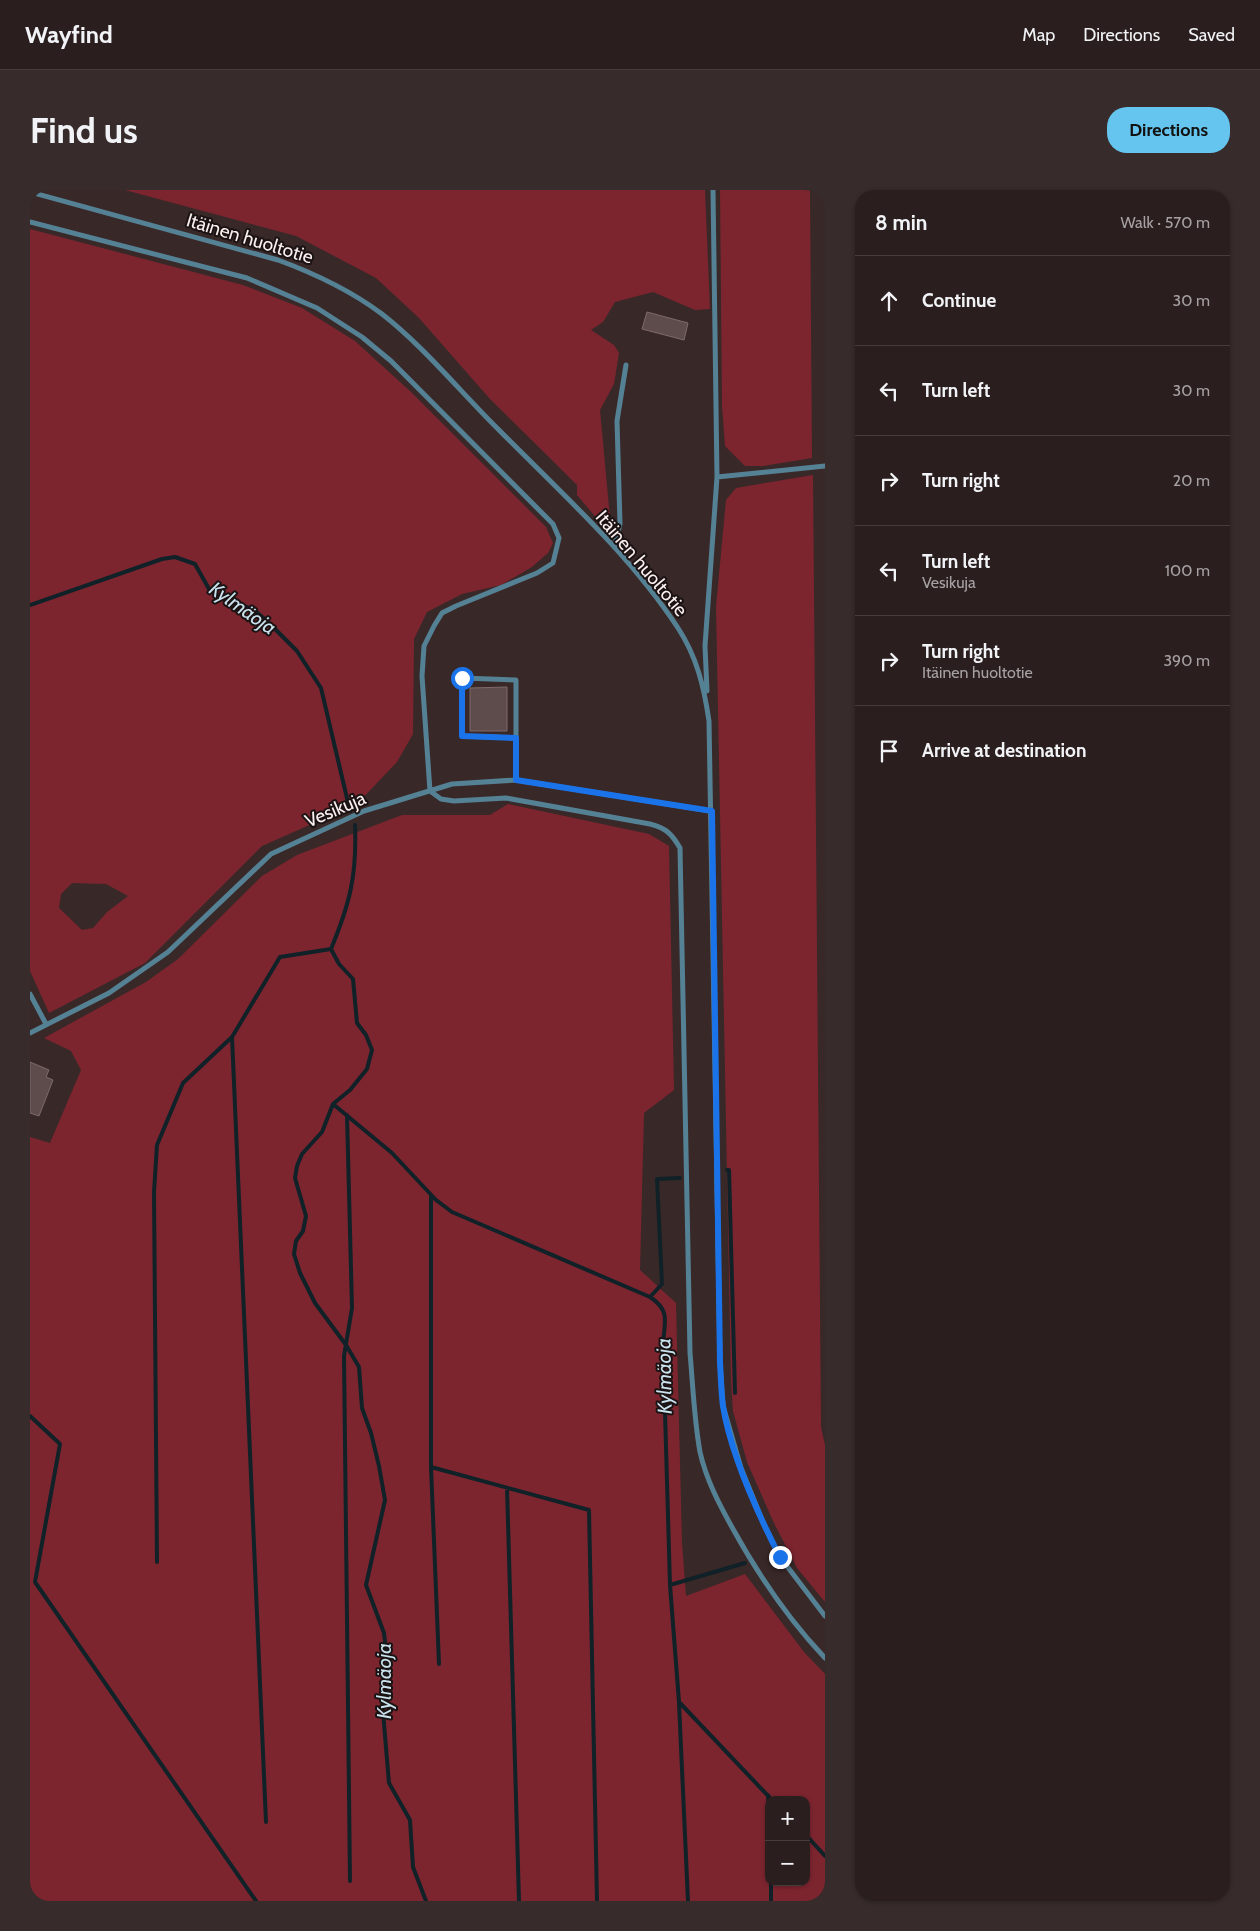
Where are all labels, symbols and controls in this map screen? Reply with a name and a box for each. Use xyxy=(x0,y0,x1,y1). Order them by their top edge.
text: Wayfind xyxy=(25,20,113,49)
text: Map xyxy=(1022,24,1055,46)
text: Directions xyxy=(1083,24,1160,46)
text: Saved xyxy=(1188,24,1235,46)
button: Directions xyxy=(1107,107,1230,153)
text: Find us xyxy=(30,109,138,152)
street label: Itäinen huoltotie xyxy=(184,208,316,269)
text: 8 min xyxy=(875,210,927,235)
text: Walk · 570 m xyxy=(1121,213,1210,232)
icon: ahead xyxy=(875,287,903,315)
text: Continue xyxy=(922,289,996,312)
text: 30 m xyxy=(1173,291,1210,310)
icon: left xyxy=(875,377,903,405)
text: Turn left xyxy=(922,379,990,402)
text: 30 m xyxy=(1173,381,1210,400)
icon: right xyxy=(875,467,903,495)
text: Turn right xyxy=(922,469,1000,492)
text: 20 m xyxy=(1173,471,1210,490)
street label: Itäinen huoltotie xyxy=(591,506,693,621)
text: Turn left xyxy=(922,550,990,573)
icon: left xyxy=(875,557,903,585)
text: 100 m xyxy=(1165,561,1210,580)
text: Vesikuja xyxy=(922,573,976,592)
water label: Kylmäoja xyxy=(205,576,281,640)
text: Turn right xyxy=(922,640,1000,663)
icon: right xyxy=(875,647,903,675)
text: 390 m xyxy=(1163,651,1210,670)
text: Itäinen huoltotie xyxy=(922,663,1033,682)
route start xyxy=(451,667,474,690)
icon: arrive xyxy=(875,737,903,765)
text: Arrive at destination xyxy=(922,739,1086,762)
street label: Vesikuja xyxy=(301,786,369,832)
water label: Kylmäoja xyxy=(651,1338,677,1414)
route end xyxy=(769,1546,792,1569)
water label: Kylmäoja xyxy=(372,1643,396,1719)
map controls xyxy=(765,1796,810,1886)
button: + xyxy=(765,1796,810,1841)
button: − xyxy=(765,1841,810,1886)

